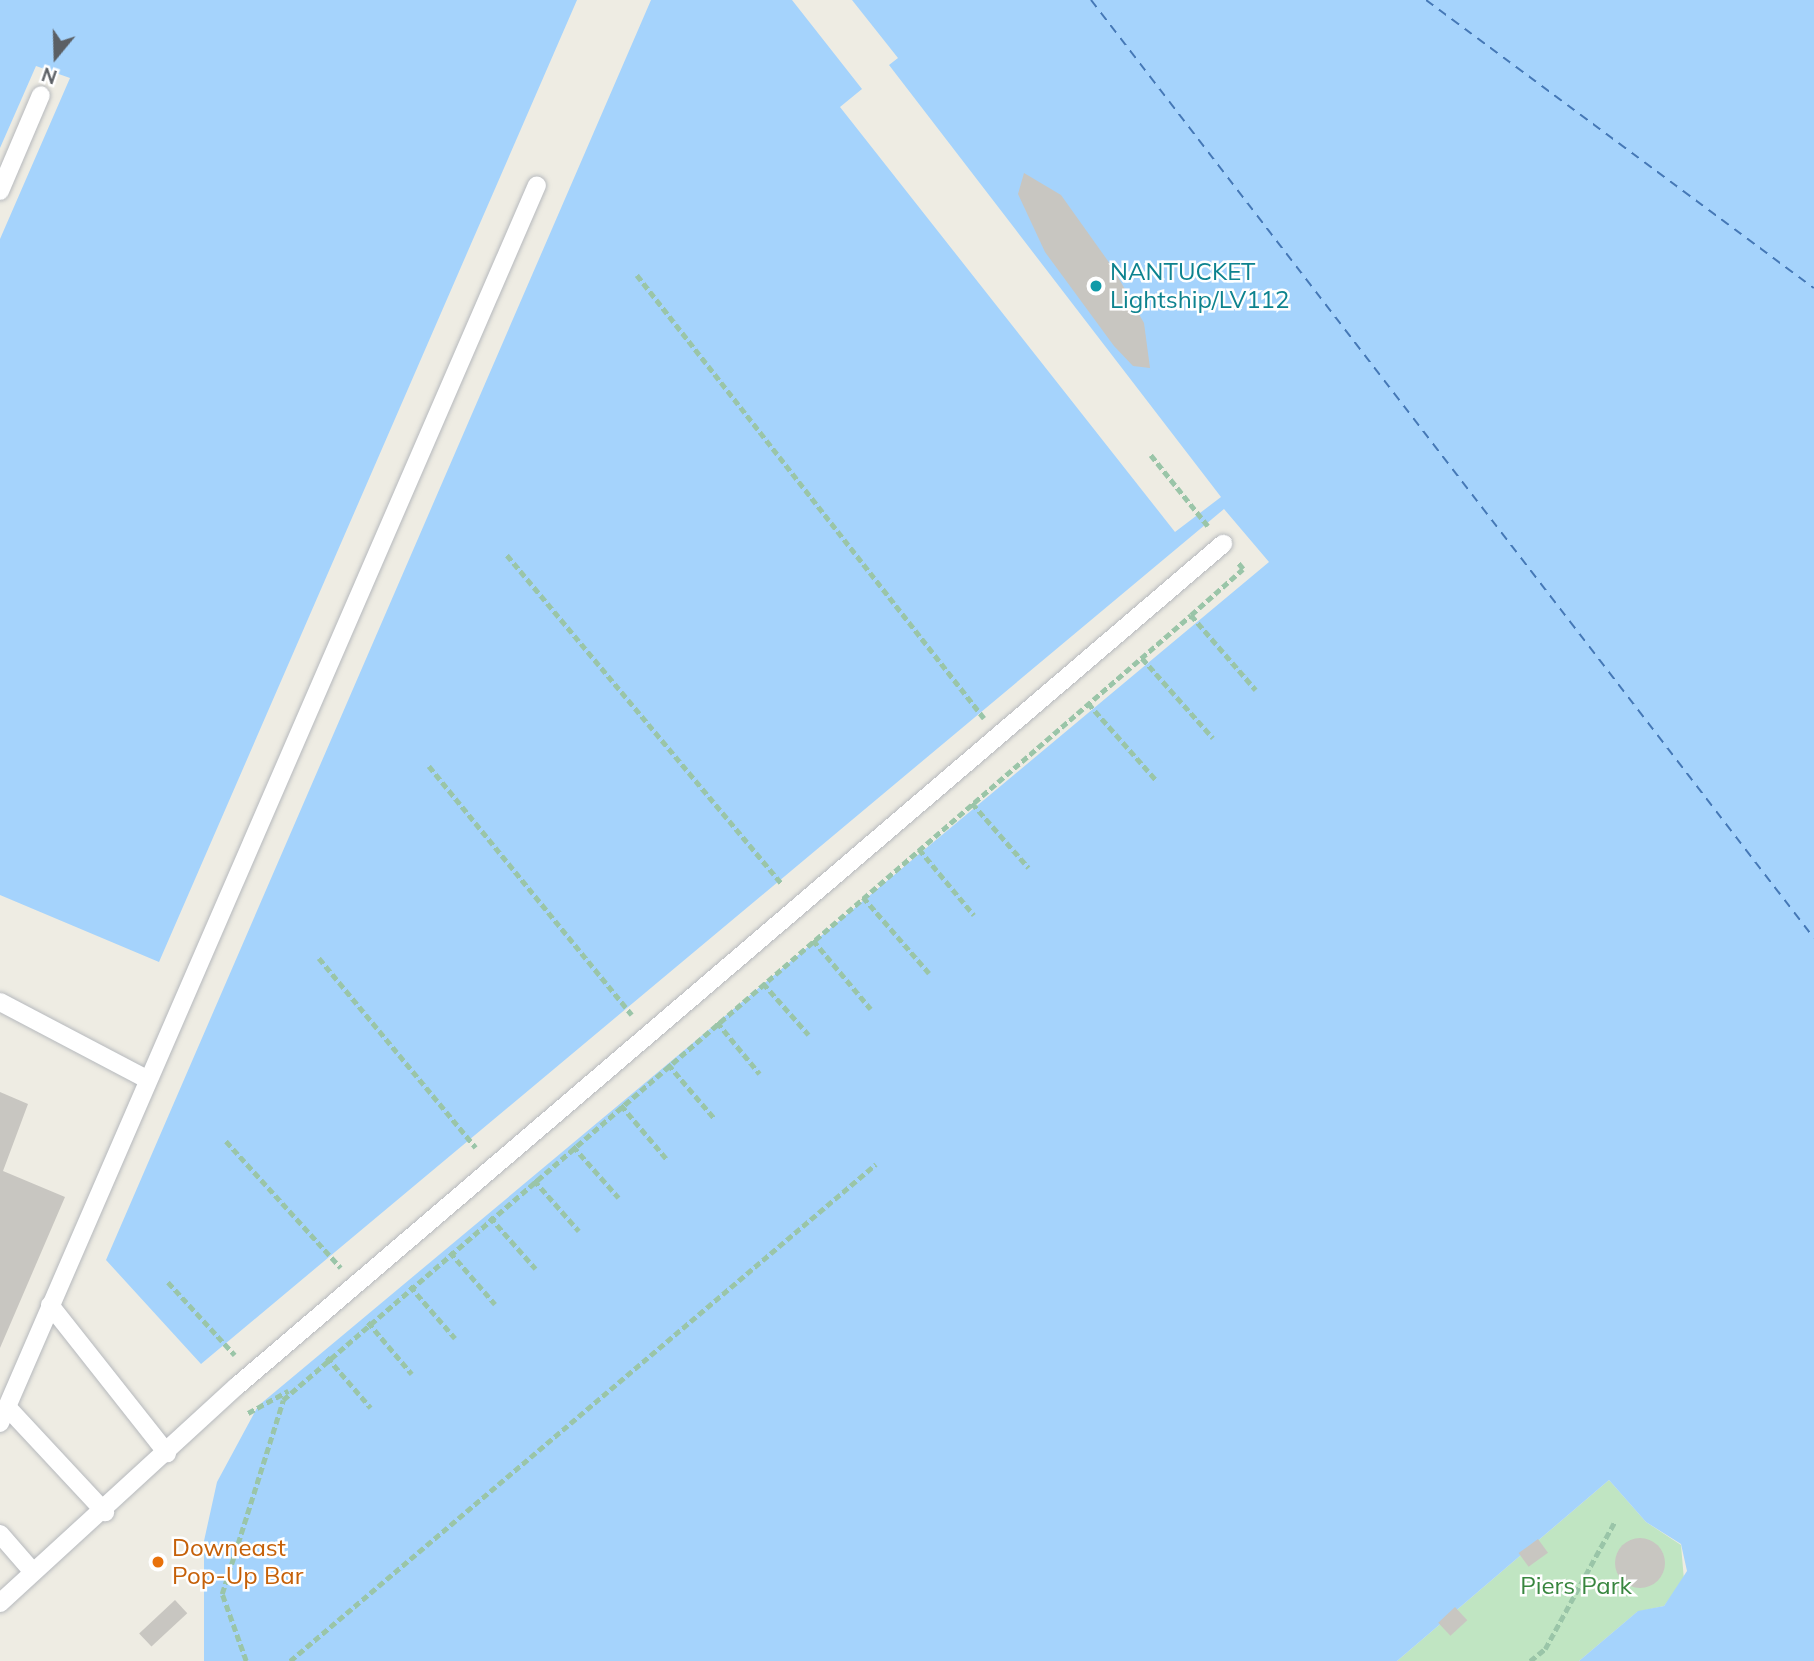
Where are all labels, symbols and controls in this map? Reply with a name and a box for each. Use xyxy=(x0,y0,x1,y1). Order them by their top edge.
north arrow xyxy=(21,21,91,91)
text: N xyxy=(38,62,60,90)
place label: NANTUCKET Lightship/LV112 xyxy=(1110,258,1289,314)
marker: NANTUCKET Lightship/LV112 xyxy=(1088,278,1104,294)
place label: Downeast Pop-Up Bar xyxy=(172,1534,303,1590)
marker: Downeast Pop-Up Bar xyxy=(150,1554,166,1570)
park label: Piers Park xyxy=(1520,1572,1632,1600)

